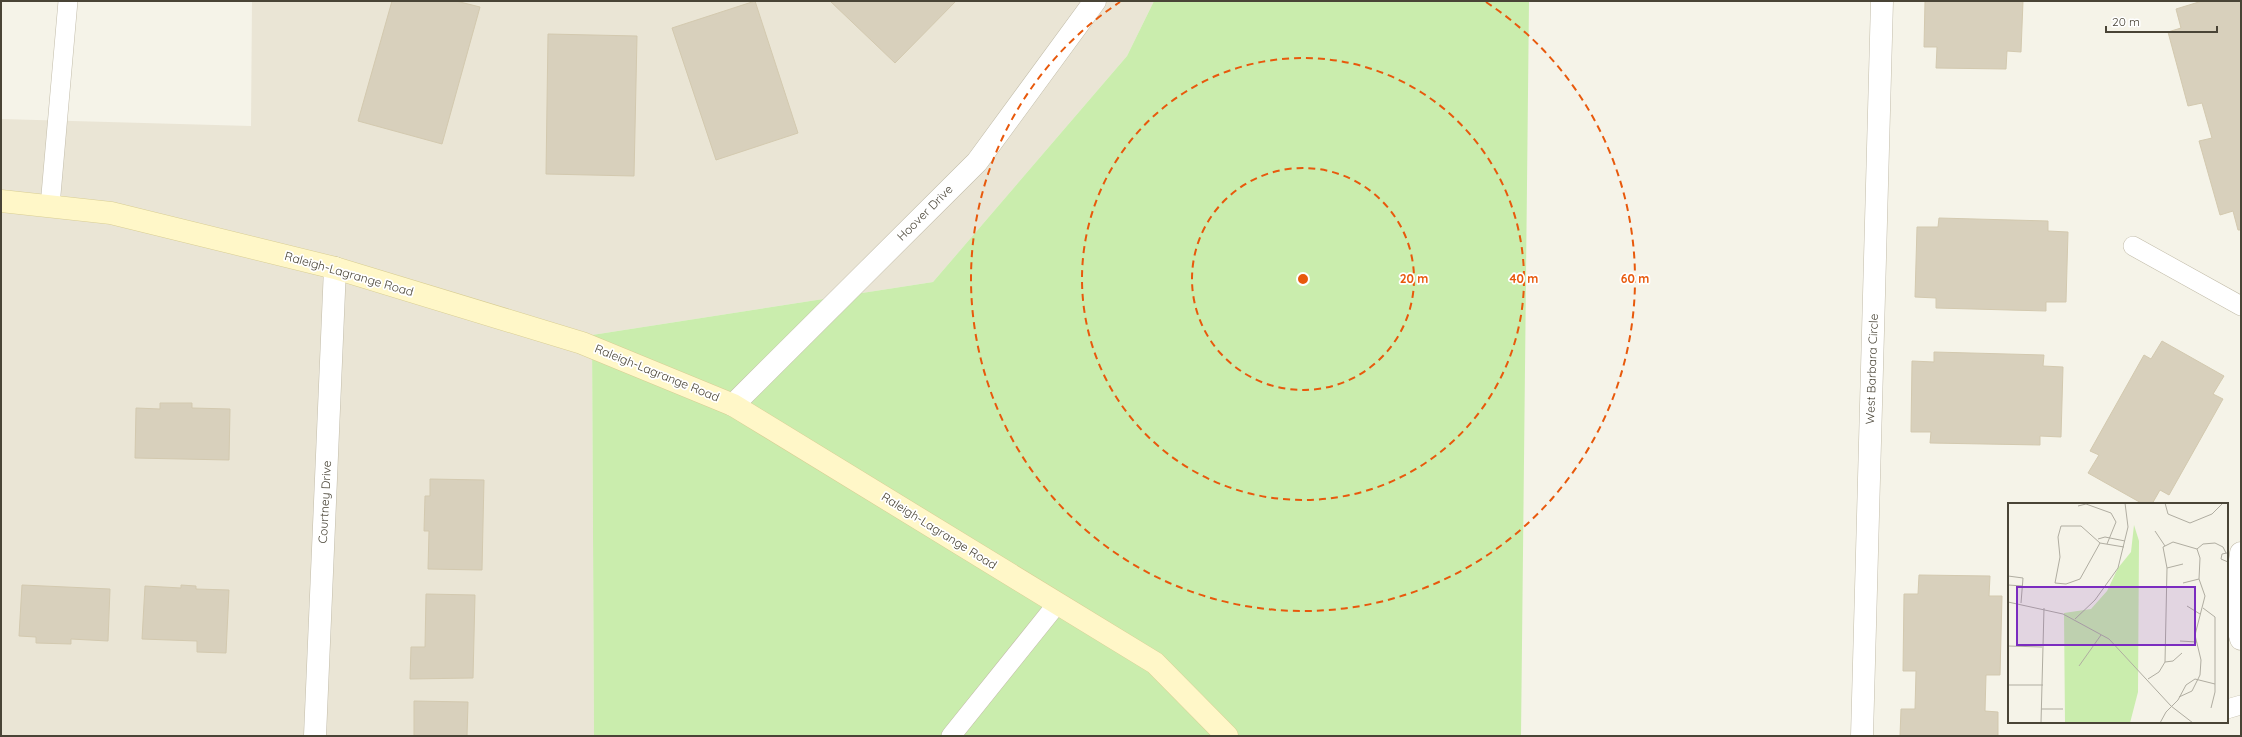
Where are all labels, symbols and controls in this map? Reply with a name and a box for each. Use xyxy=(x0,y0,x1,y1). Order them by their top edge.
scale bar xyxy=(2106,8,2217,34)
text: 20 m xyxy=(2112,14,2140,29)
street label: Hoover Drive xyxy=(894,181,956,244)
street label: Raleigh-Lagrange Road xyxy=(283,248,415,299)
text: 20 m xyxy=(1400,271,1428,286)
text: 40 m xyxy=(1510,271,1538,286)
text: 60 m xyxy=(1621,271,1649,286)
centre of rings xyxy=(1296,272,1310,286)
street label: West Barbara Circle xyxy=(1862,313,1881,425)
street label: Raleigh-Lagrange Road xyxy=(593,341,722,404)
street label: Courtney Drive xyxy=(315,460,334,544)
street label: Raleigh-Lagrange Road xyxy=(879,489,1000,572)
inset map xyxy=(2008,503,2228,723)

